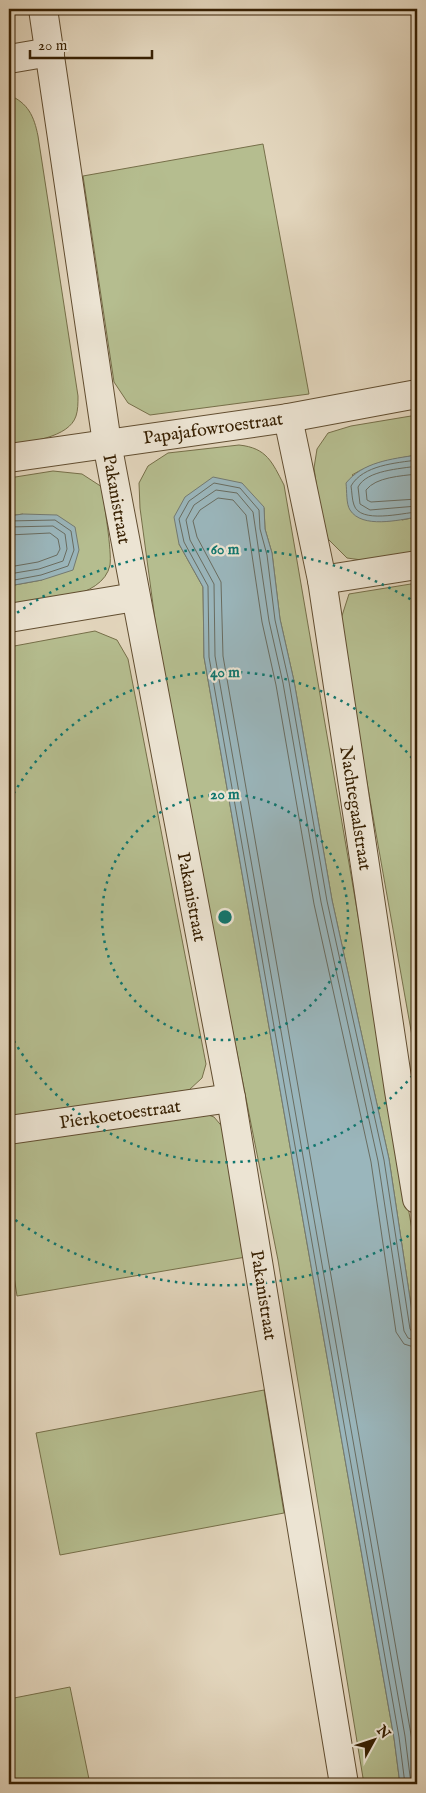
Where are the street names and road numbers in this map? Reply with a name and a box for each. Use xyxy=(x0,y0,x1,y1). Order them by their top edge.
street label: Papajafowroestraat xyxy=(142,408,285,451)
street label: Pakanistraat xyxy=(96,453,135,546)
street label: Nachtegaalstraat xyxy=(333,744,376,872)
street label: Pakanistraat xyxy=(171,851,210,944)
street label: Pierkoetoestraat xyxy=(58,1096,182,1135)
street label: Pakanistraat xyxy=(244,1249,281,1342)

